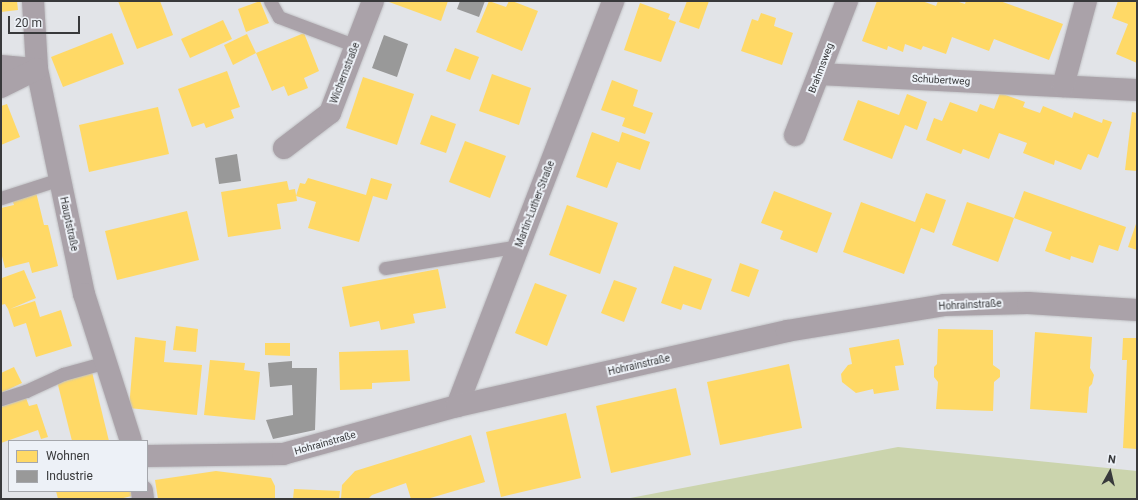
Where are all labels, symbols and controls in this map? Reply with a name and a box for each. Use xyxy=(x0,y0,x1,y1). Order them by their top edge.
scale bar xyxy=(10,8,82,34)
text: 20 m xyxy=(15,16,42,30)
street label: Wichernstraße xyxy=(328,41,362,105)
street label: Brahmsweg xyxy=(806,41,836,95)
street label: Schubertweg xyxy=(912,72,970,88)
street label: Martin-Luther-Straße xyxy=(513,159,557,249)
street label: Hauptstraße xyxy=(57,196,81,252)
street label: Hohrainstraße xyxy=(938,297,1002,313)
street label: Hohrainstraße xyxy=(607,352,671,378)
street label: Hohrainstraße xyxy=(293,429,357,457)
legend xyxy=(8,440,148,492)
text: Wohnen xyxy=(46,449,90,463)
north arrow xyxy=(1090,452,1130,492)
text: N xyxy=(1107,453,1116,467)
text: Industrie xyxy=(46,469,93,483)

